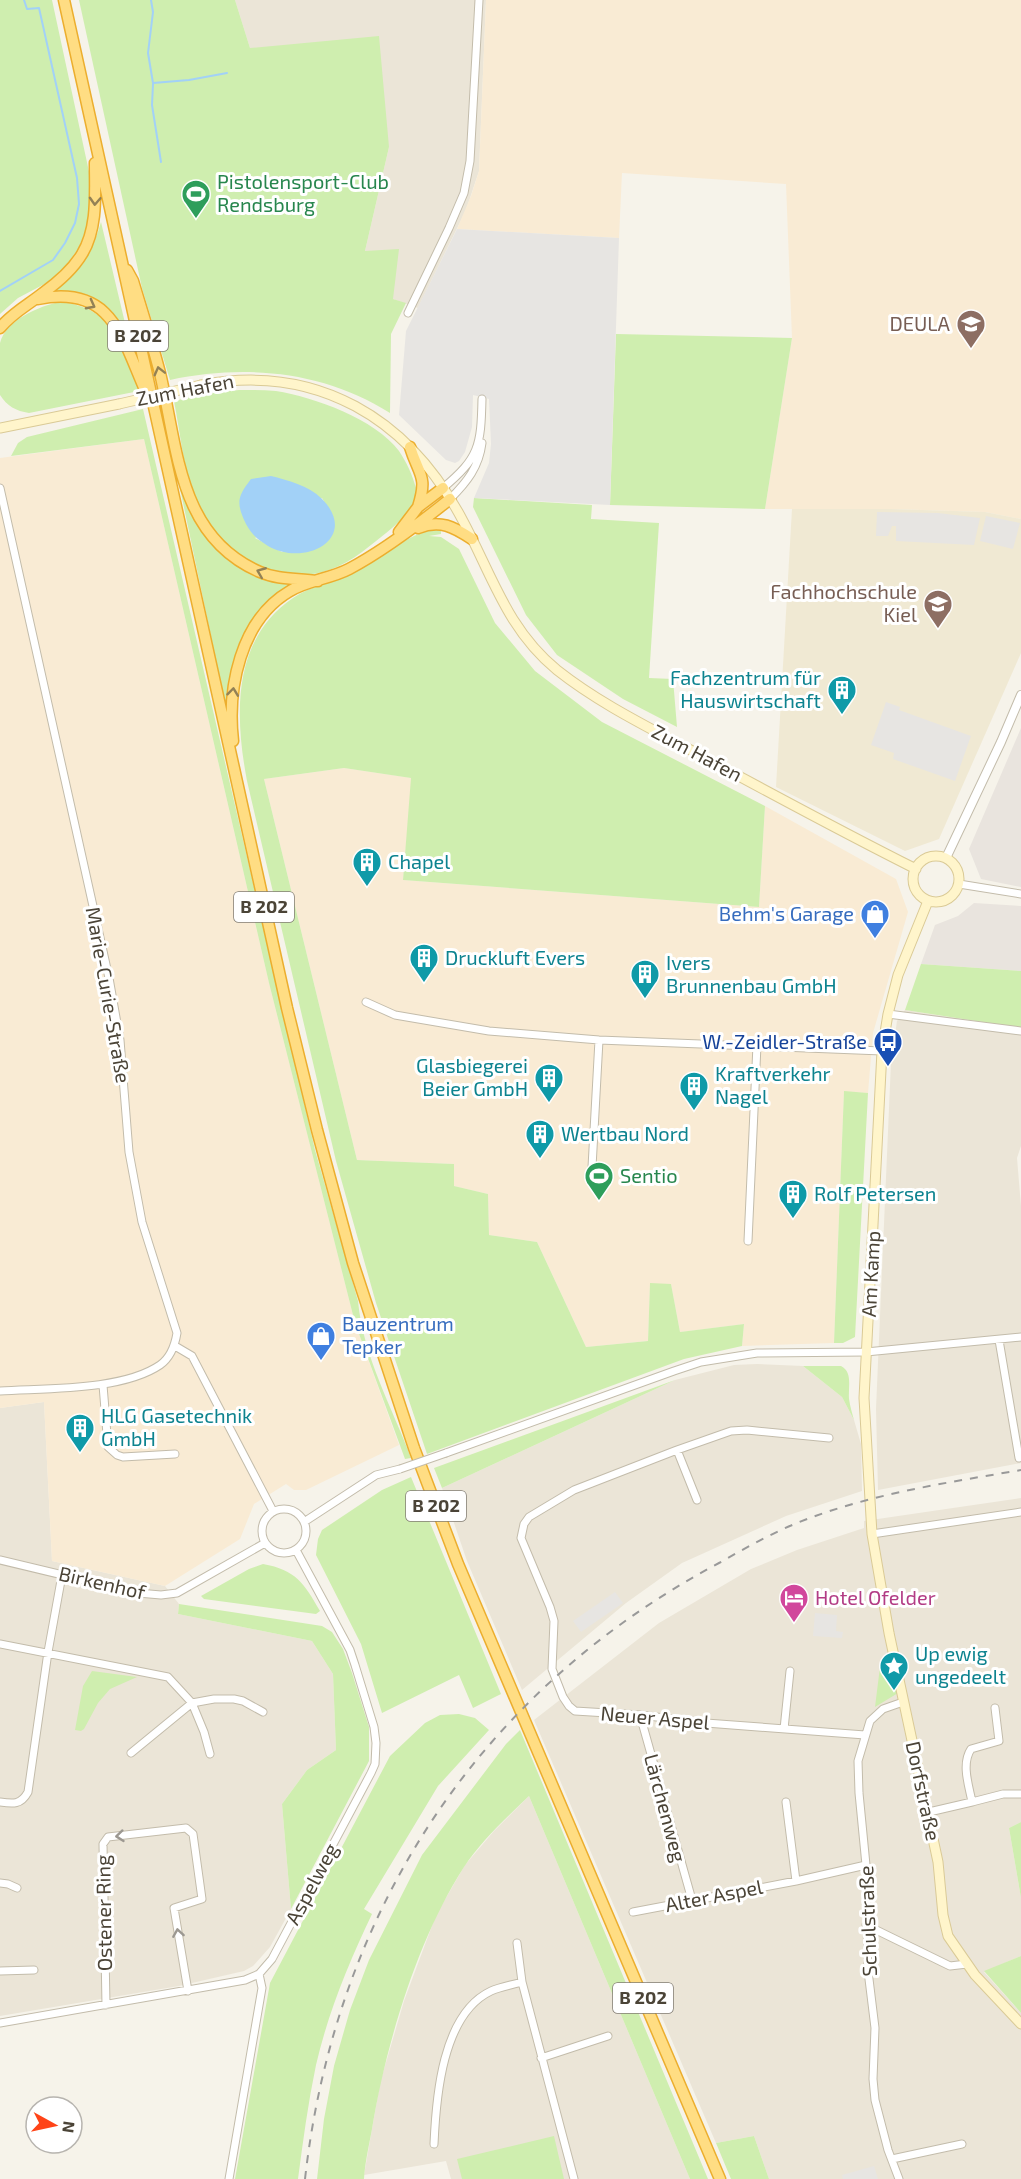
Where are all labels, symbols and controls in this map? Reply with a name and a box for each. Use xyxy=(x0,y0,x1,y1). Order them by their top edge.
place label: Pistolensport-Club Rendsburg xyxy=(217,169,389,216)
sports icon: Pistolensport-Club Rendsburg xyxy=(180,178,212,220)
one-way arrow xyxy=(88,196,101,205)
one-way arrow xyxy=(85,298,95,309)
school or university icon: DEULA xyxy=(955,308,987,350)
place label: DEULA xyxy=(889,311,951,335)
road number: B 202 xyxy=(108,321,168,351)
one-way arrow xyxy=(153,366,166,376)
street label: Zum Hafen xyxy=(134,368,236,410)
one-way arrow xyxy=(256,567,267,579)
place label: Fachhochschule Kiel xyxy=(770,579,917,626)
school or university icon: Fachhochschule Kiel xyxy=(922,588,954,630)
place label: Fachzentrum für Hauswirtschaft xyxy=(670,665,821,712)
building icon: Fachzentrum für Hauswirtschaft xyxy=(826,674,858,716)
one-way arrow xyxy=(226,688,239,697)
street label: Zum Hafen xyxy=(648,718,747,786)
building icon: Chapel xyxy=(351,846,383,888)
place label: Chapel xyxy=(388,849,450,873)
road number: B 202 xyxy=(234,892,294,922)
shop icon: Behm's Garage xyxy=(859,898,891,940)
place label: Behm's Garage xyxy=(719,901,854,925)
street label: Marie-Curie-Straße xyxy=(82,905,136,1085)
building icon: Druckluft Evers xyxy=(408,942,440,984)
place label: Druckluft Evers xyxy=(445,945,585,969)
place label: Ivers Brunnenbau GmbH xyxy=(666,950,837,997)
building icon: Ivers Brunnenbau GmbH xyxy=(629,958,661,1000)
bus stop icon: W.-Zeidler-Straße xyxy=(872,1026,904,1068)
place label: W.-Zeidler-Straße xyxy=(702,1029,867,1053)
place label: Glasbiegerei Beier GmbH xyxy=(416,1053,528,1100)
place label: Kraftverkehr Nagel xyxy=(715,1061,831,1108)
building icon: Glasbiegerei Beier GmbH xyxy=(533,1062,565,1104)
building icon: Kraftverkehr Nagel xyxy=(678,1070,710,1112)
building icon: Wertbau Nord xyxy=(524,1118,556,1160)
place label: Wertbau Nord xyxy=(561,1121,689,1145)
sports icon: Sentio xyxy=(583,1160,615,1202)
place label: Sentio xyxy=(620,1163,678,1187)
building icon: Rolf Petersen xyxy=(777,1178,809,1220)
place label: Rolf Petersen xyxy=(814,1181,936,1205)
street label: Am Kamp xyxy=(856,1230,884,1318)
place label: Bauzentrum Tepker xyxy=(342,1311,454,1358)
shop icon: Bauzentrum Tepker xyxy=(305,1320,337,1362)
place label: HLG Gasetechnik GmbH xyxy=(101,1403,252,1450)
building icon: HLG Gasetechnik GmbH xyxy=(64,1412,96,1454)
road number: B 202 xyxy=(406,1491,466,1521)
street label: Birkenhof xyxy=(57,1560,148,1604)
hotel icon: Hotel Ofelder xyxy=(778,1582,810,1624)
place label: Hotel Ofelder xyxy=(815,1585,936,1609)
place label: Up ewig ungedeelt xyxy=(915,1641,1007,1688)
place icon: Up ewig ungedeelt xyxy=(878,1650,910,1692)
street label: Neuer Aspel xyxy=(600,1700,711,1734)
street label: Dorfstraße xyxy=(902,1739,946,1843)
street label: Lärchenweg xyxy=(640,1751,692,1865)
one-way arrow xyxy=(115,1829,124,1841)
street label: Aspelweg xyxy=(280,1839,343,1928)
street label: Ostener Ring xyxy=(90,1855,116,1971)
street label: Schulstraße xyxy=(853,1865,881,1977)
street label: Alter Aspel xyxy=(663,1874,765,1916)
one-way arrow xyxy=(173,1928,185,1937)
road number: B 202 xyxy=(613,1983,673,2013)
north arrow xyxy=(24,2095,84,2155)
text: N xyxy=(59,2120,80,2134)

